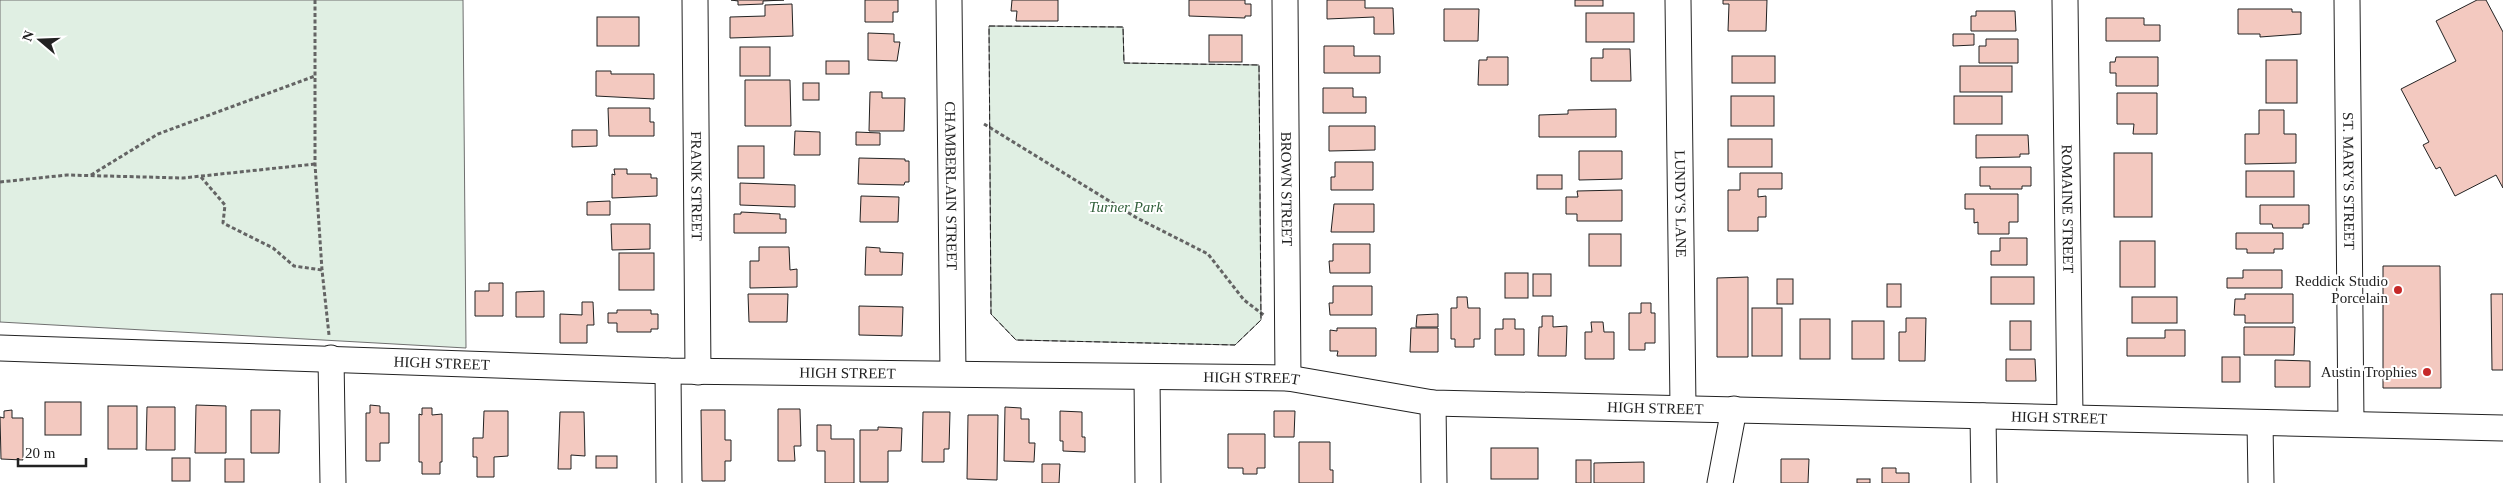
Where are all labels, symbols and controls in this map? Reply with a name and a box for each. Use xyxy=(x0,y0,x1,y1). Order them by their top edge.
north arrow xyxy=(15,15,65,65)
text: N xyxy=(19,29,37,43)
street label: CHAMBERLAIN STREET xyxy=(942,101,960,271)
street label: ST. MARY'S STREET xyxy=(2340,112,2357,250)
street label: FRANK STREET xyxy=(688,131,705,241)
street label: BROWN STREET xyxy=(1278,132,1295,246)
street label: ROMAINE STREET xyxy=(2059,144,2076,274)
street label: LUNDY'S LANE xyxy=(1672,150,1689,258)
park label: Turner Park xyxy=(1089,199,1163,215)
place label: Reddick Studio Porcelain xyxy=(2295,273,2388,306)
marker: Reddick Studio Porcelain xyxy=(2392,284,2404,296)
street label: HIGH STREET xyxy=(393,354,490,373)
street label: HIGH STREET xyxy=(799,364,896,382)
place label: Austin Trophies xyxy=(2321,364,2417,380)
marker: Austin Trophies xyxy=(2421,366,2433,378)
street label: HIGH STREET xyxy=(1203,369,1301,388)
street label: HIGH STREET xyxy=(1607,399,1704,417)
street label: HIGH STREET xyxy=(2011,409,2108,427)
scale bar xyxy=(18,436,85,468)
text: 20 m xyxy=(25,445,56,461)

